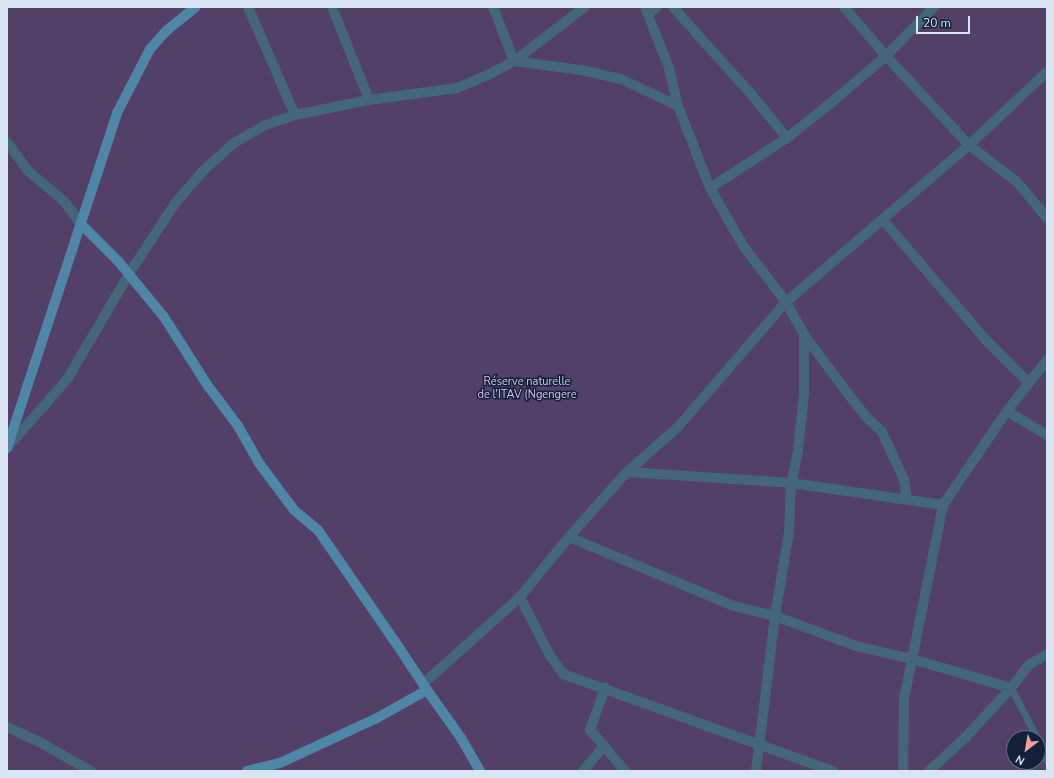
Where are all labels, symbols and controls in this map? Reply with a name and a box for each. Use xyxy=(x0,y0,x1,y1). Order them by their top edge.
scale bar xyxy=(918,8,972,34)
text: 20 m xyxy=(923,15,951,31)
park label: Réserve naturelle de l'ITAV (Ngengere xyxy=(478,376,576,402)
north arrow xyxy=(1006,730,1046,770)
text: N xyxy=(1013,751,1027,768)

